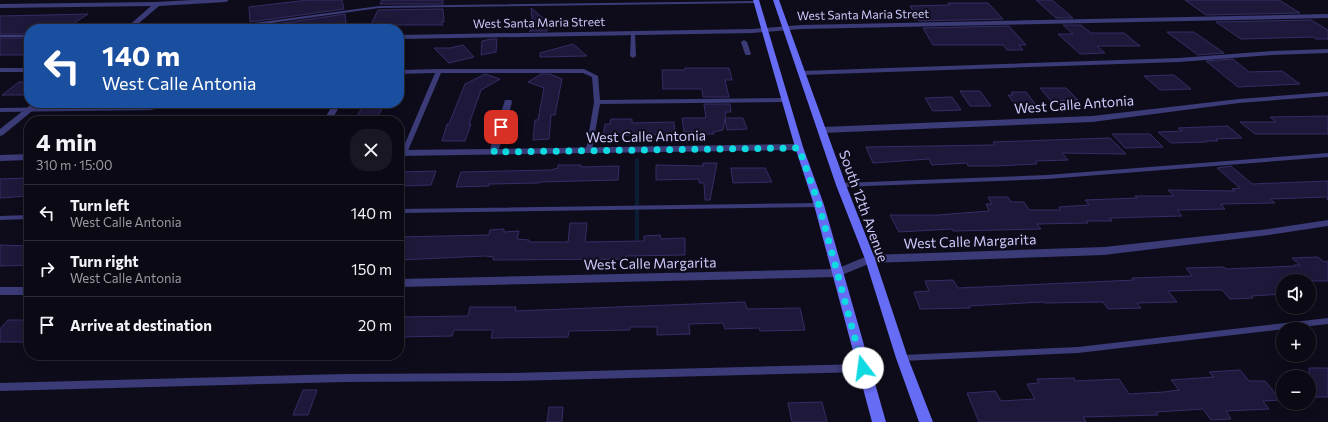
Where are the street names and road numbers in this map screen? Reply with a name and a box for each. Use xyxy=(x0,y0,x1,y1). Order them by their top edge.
street label: West Santa Maria Street xyxy=(797,6,929,22)
street label: West Santa Maria Street xyxy=(473,14,605,30)
street label: West Calle Antonia xyxy=(1013,91,1135,117)
street label: West Calle Antonia xyxy=(586,126,706,146)
street label: South 12th Avenue xyxy=(836,148,892,264)
street label: West Calle Margarita xyxy=(903,230,1037,252)
street label: West Calle Margarita xyxy=(583,253,717,273)

